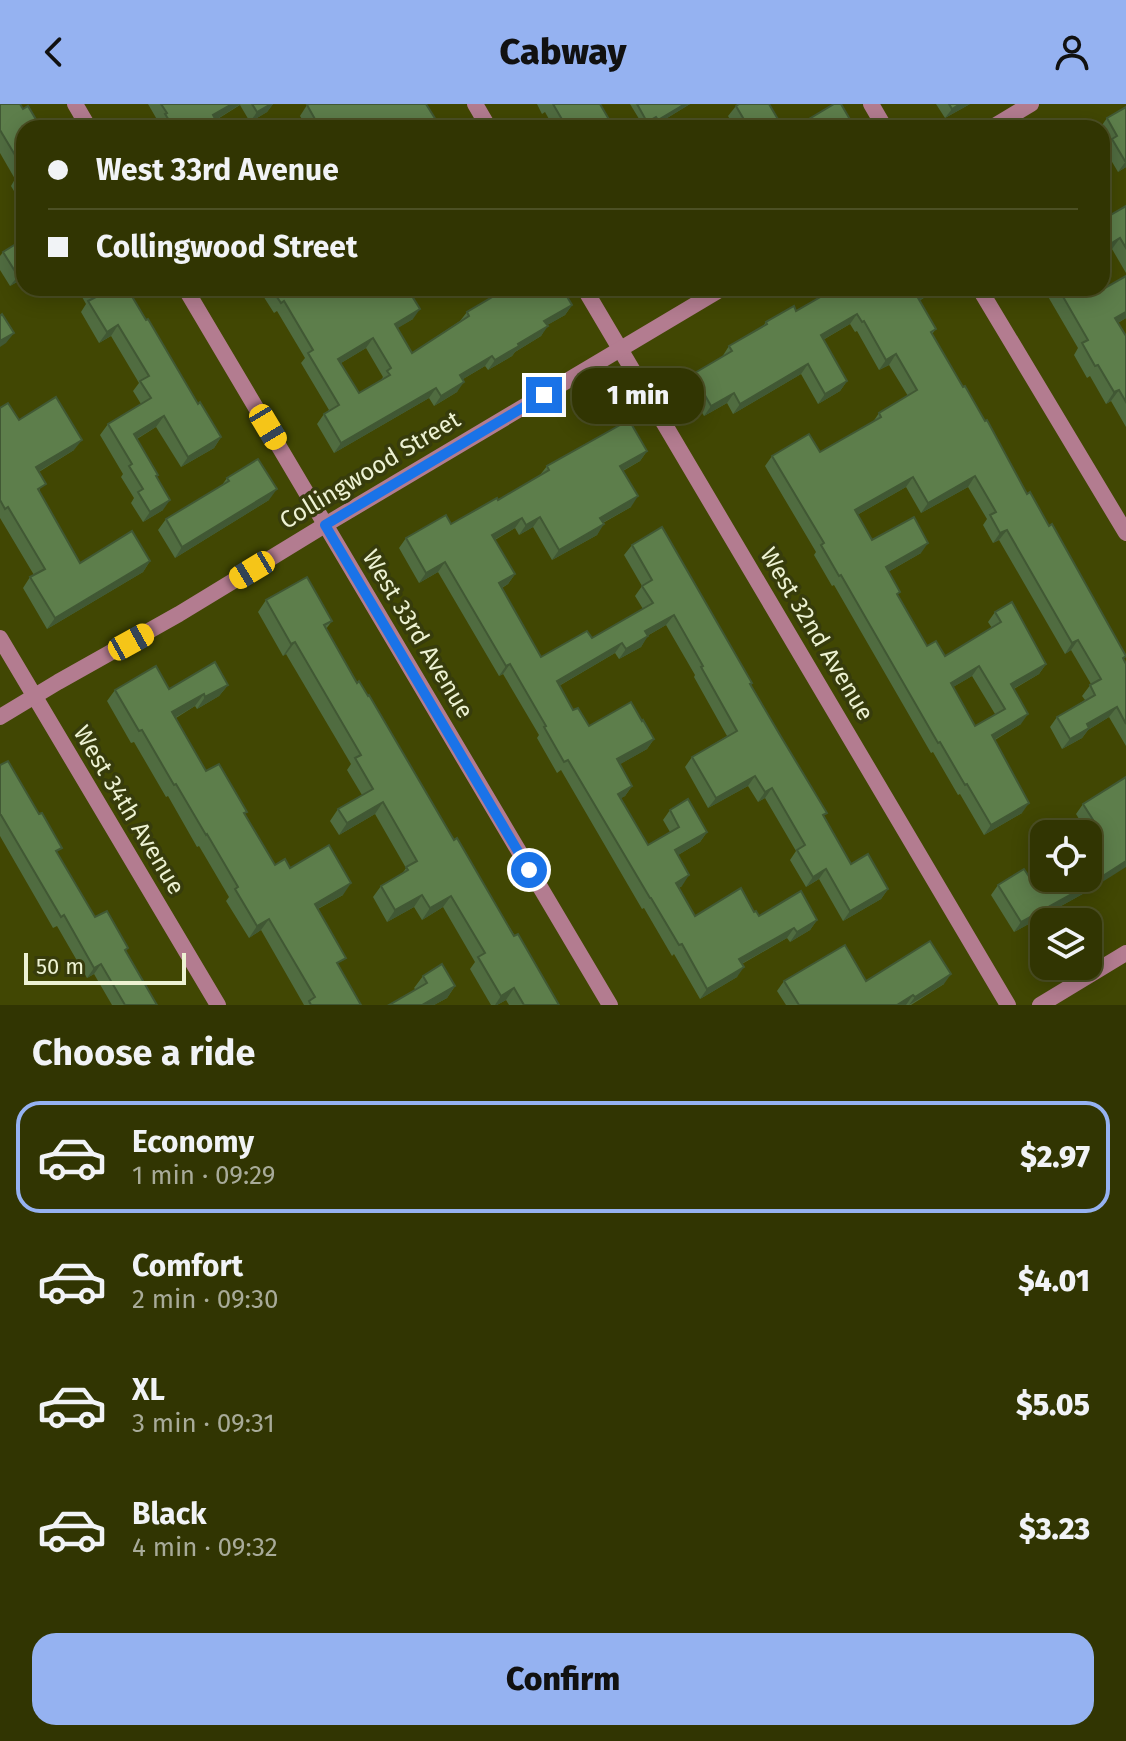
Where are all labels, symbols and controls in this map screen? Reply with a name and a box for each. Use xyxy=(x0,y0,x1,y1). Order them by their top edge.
icon: back xyxy=(32,30,76,74)
text: Cabway xyxy=(500,30,626,74)
icon: person xyxy=(1050,30,1094,74)
text: West 33rd Avenue xyxy=(96,152,339,188)
text: Collingwood Street xyxy=(96,229,357,265)
callout: 1 min xyxy=(572,367,704,423)
route end xyxy=(526,377,562,413)
text: 1 min xyxy=(607,380,669,411)
car xyxy=(245,400,291,454)
street label: Collingwood Street xyxy=(275,405,466,535)
street label: West 32nd Avenue xyxy=(754,542,880,726)
street label: West 33rd Avenue xyxy=(357,545,479,723)
car xyxy=(225,547,279,593)
car xyxy=(104,620,158,664)
street label: West 34th Avenue xyxy=(67,720,191,900)
map controls xyxy=(1030,820,1102,980)
button: locate xyxy=(1030,820,1102,892)
route start xyxy=(511,852,547,888)
button: layers xyxy=(1030,908,1102,980)
scale bar xyxy=(24,949,186,985)
text: 50 m xyxy=(36,953,84,980)
text: Choose a ride xyxy=(32,1031,255,1075)
icon: car xyxy=(36,1121,108,1193)
text: Economy xyxy=(132,1124,254,1160)
text: $2.97 xyxy=(1020,1139,1090,1175)
text: 1 min · 09:29 xyxy=(132,1160,275,1191)
icon: car xyxy=(36,1245,108,1317)
text: Comfort xyxy=(132,1248,243,1284)
text: $4.01 xyxy=(1018,1263,1090,1299)
text: 2 min · 09:30 xyxy=(132,1284,278,1315)
icon: car xyxy=(36,1369,108,1441)
text: XL xyxy=(132,1372,165,1408)
text: $5.05 xyxy=(1016,1387,1090,1423)
text: 3 min · 09:31 xyxy=(132,1408,275,1439)
icon: car xyxy=(36,1493,108,1565)
text: Black xyxy=(132,1496,207,1532)
text: $3.23 xyxy=(1019,1511,1090,1547)
text: 4 min · 09:32 xyxy=(132,1532,278,1563)
button: Confirm xyxy=(32,1633,1094,1725)

